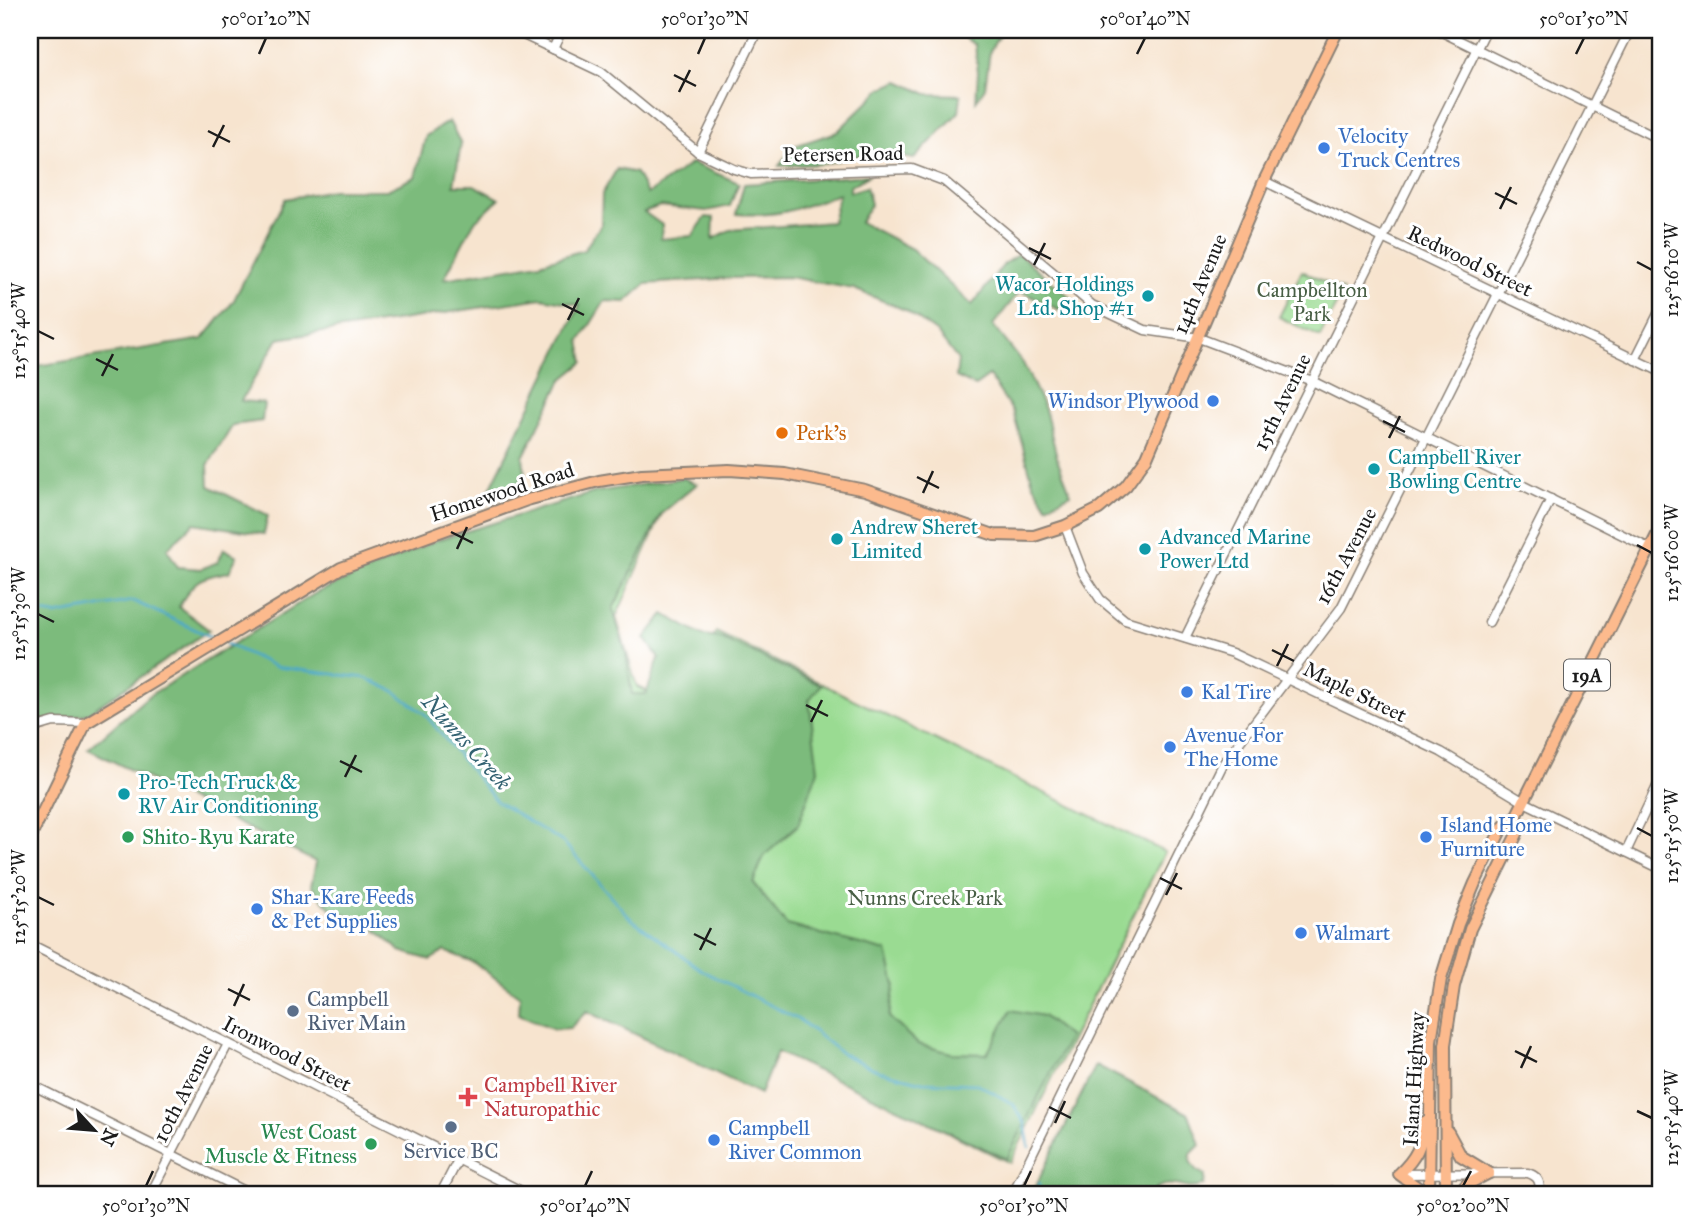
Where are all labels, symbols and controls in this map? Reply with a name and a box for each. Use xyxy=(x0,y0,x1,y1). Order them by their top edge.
text: 50°01'20"N xyxy=(221,8,311,30)
text: 50°01'30"N xyxy=(661,8,749,30)
text: 50°01'40"N xyxy=(1099,8,1191,30)
text: 50°01'50"N xyxy=(1539,8,1629,30)
place label: Velocity Truck Centres xyxy=(1337,123,1460,173)
street label: Petersen Road xyxy=(782,140,904,168)
marker: Velocity Truck Centres xyxy=(1316,140,1332,156)
street label: Redwood Street xyxy=(1403,219,1537,303)
text: 125°16'10"W xyxy=(1661,222,1683,317)
street label: 14th Avenue xyxy=(1167,230,1233,338)
place label: Wacor Holdings Ltd. Shop #1 xyxy=(995,271,1134,321)
park label: Campbellton Park xyxy=(1256,277,1368,327)
text: 125°15'40"W xyxy=(8,282,30,379)
marker: Wacor Holdings Ltd. Shop #1 xyxy=(1140,288,1156,304)
street label: 15th Avenue xyxy=(1247,349,1317,455)
place label: Windsor Plywood xyxy=(1048,388,1199,414)
marker: Windsor Plywood xyxy=(1205,393,1221,409)
place label: Perk's xyxy=(796,420,846,446)
marker: Perk's xyxy=(774,425,790,441)
place label: Campbell River Bowling Centre xyxy=(1388,444,1522,494)
street label: Homewood Road xyxy=(427,456,578,528)
marker: Campbell River Bowling Centre xyxy=(1366,461,1382,477)
street label: 16th Avenue xyxy=(1310,503,1382,609)
text: 125°16'00"W xyxy=(1661,503,1683,602)
place label: Andrew Sheret Limited xyxy=(850,514,979,564)
place label: Advanced Marine Power Ltd xyxy=(1158,524,1311,574)
marker: Andrew Sheret Limited xyxy=(829,531,845,547)
marker: Advanced Marine Power Ltd xyxy=(1137,541,1153,557)
text: 125°15'30"W xyxy=(8,566,30,661)
street label: Maple Street xyxy=(1299,656,1412,728)
road number: 19A xyxy=(1564,660,1610,690)
place label: Kal Tire xyxy=(1201,679,1272,705)
marker: Kal Tire xyxy=(1179,684,1195,700)
water label: Nunns Creek xyxy=(415,687,517,796)
place label: Avenue For The Home xyxy=(1183,722,1283,772)
marker: Avenue For The Home xyxy=(1162,739,1178,755)
place label: Pro-Tech Truck & RV Air Conditioning xyxy=(138,769,318,819)
marker: Pro-Tech Truck & RV Air Conditioning xyxy=(116,786,132,802)
text: 125°15'50"W xyxy=(1661,788,1683,883)
place label: Island Home Furniture xyxy=(1440,812,1553,862)
place label: Shito-Ryu Karate xyxy=(142,824,295,850)
marker: Shito-Ryu Karate xyxy=(120,829,136,845)
marker: Island Home Furniture xyxy=(1418,829,1434,845)
text: 125°15'20"W xyxy=(8,848,30,945)
place label: Shar-Kare Feeds & Pet Supplies xyxy=(271,884,414,934)
park label: Nunns Creek Park xyxy=(847,885,1003,911)
marker: Shar-Kare Feeds & Pet Supplies xyxy=(249,901,265,917)
place label: Walmart xyxy=(1315,920,1391,946)
marker: Walmart xyxy=(1293,925,1309,941)
place label: Campbell River Main xyxy=(307,986,406,1036)
marker: Campbell River Main xyxy=(285,1003,301,1019)
street label: Ironwood Street xyxy=(218,1010,356,1098)
street label: Island Highway xyxy=(1397,1010,1431,1147)
street label: 10th Avenue xyxy=(147,1039,219,1147)
text: 125°15'40"W xyxy=(1661,1069,1683,1166)
place label: Campbell River Naturopathic xyxy=(484,1072,617,1122)
marker: Campbell River Naturopathic xyxy=(458,1087,478,1107)
north arrow xyxy=(60,1096,130,1166)
place label: Campbell River Common xyxy=(728,1115,862,1165)
place label: West Coast Muscle & Fitness xyxy=(204,1119,358,1169)
marker: Service BC xyxy=(443,1119,459,1135)
text: N xyxy=(95,1125,123,1150)
marker: Campbell River Common xyxy=(706,1132,722,1148)
marker: West Coast Muscle & Fitness xyxy=(363,1136,379,1152)
place label: Service BC xyxy=(403,1138,499,1164)
text: 50°01'30"N xyxy=(102,1195,190,1217)
text: 50°01'40"N xyxy=(539,1195,631,1217)
text: 50°01'50"N xyxy=(979,1195,1069,1217)
text: 50°02'00"N xyxy=(1416,1195,1510,1217)

